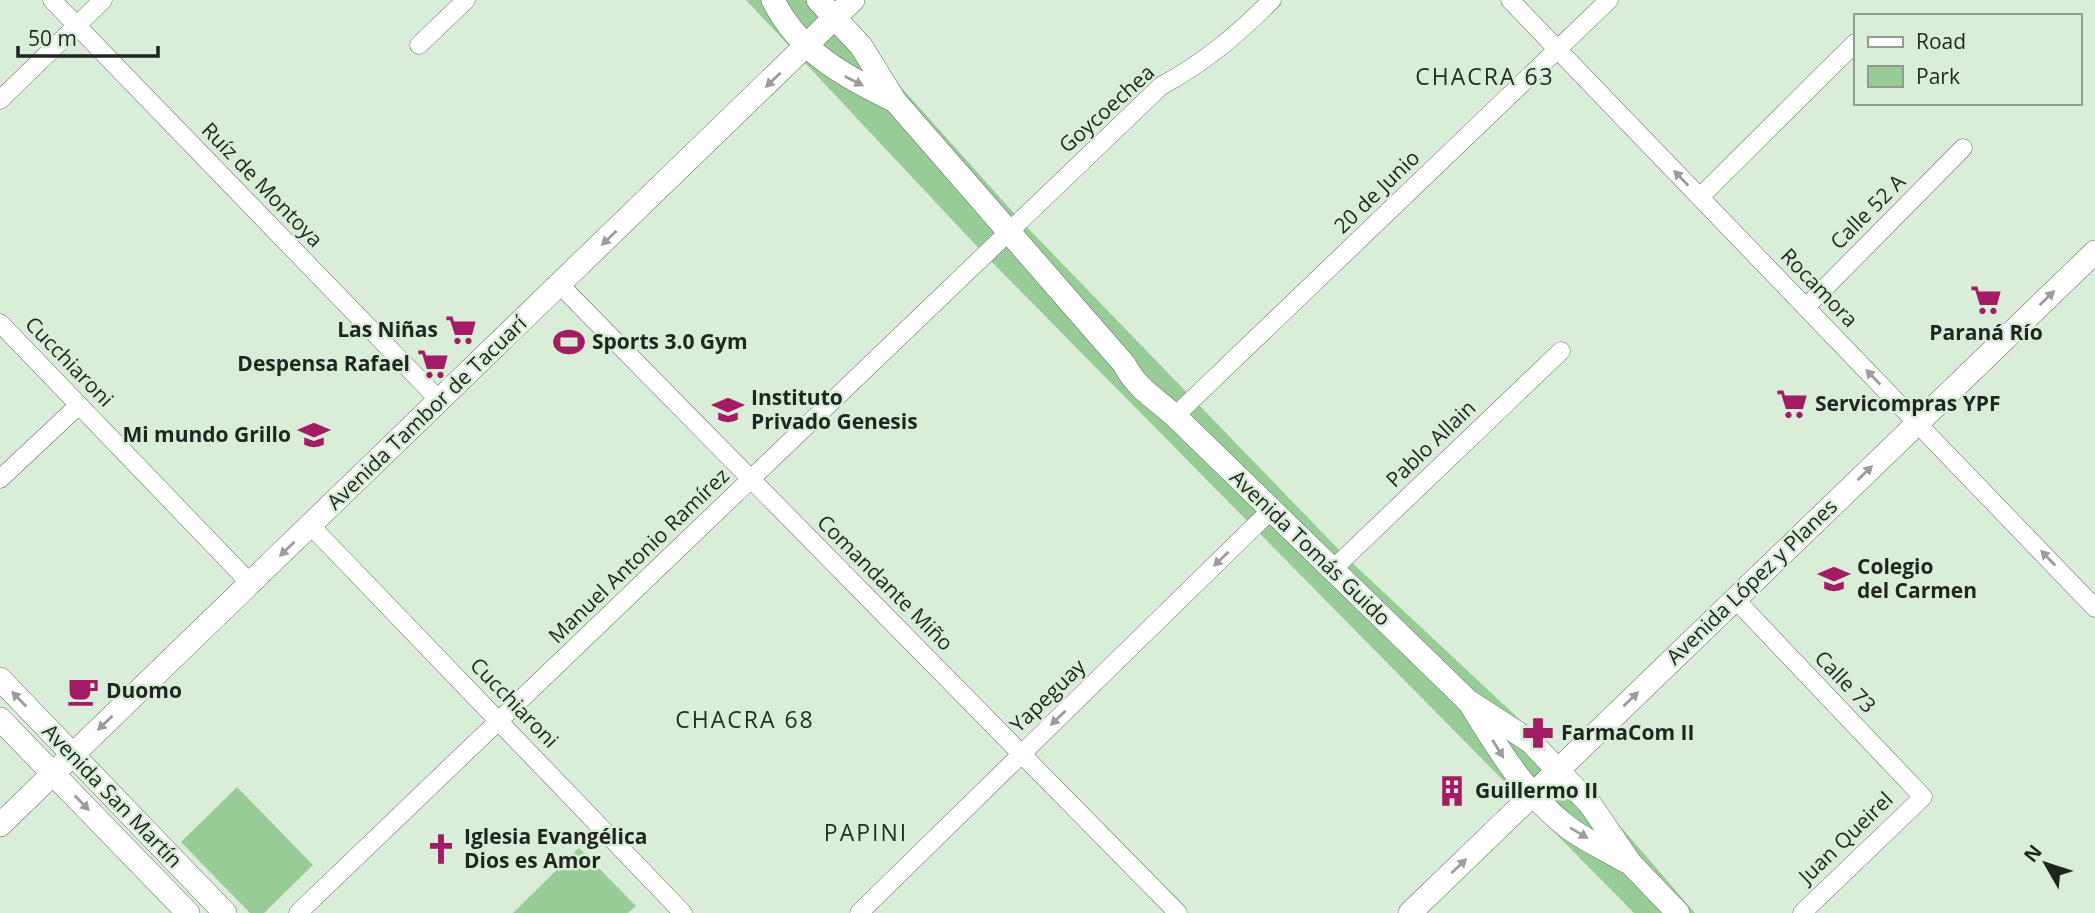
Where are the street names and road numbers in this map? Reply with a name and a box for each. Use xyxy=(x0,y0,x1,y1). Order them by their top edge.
street label: Goycoechea xyxy=(1053,58,1160,159)
street label: Ruíz de Montoya xyxy=(196,116,329,253)
street label: 20 de Junio xyxy=(1327,143,1425,239)
street label: Calle 52 A xyxy=(1824,167,1911,255)
street label: Rocamora xyxy=(1775,242,1864,333)
street label: Avenida Tambor de Tacuarí xyxy=(320,309,533,515)
street label: Cucchiaroni xyxy=(20,310,120,413)
street label: Pablo Allain xyxy=(1379,394,1481,493)
street label: Manuel Antonio Ramírez xyxy=(542,461,735,649)
street label: Avenida Tomás Guido xyxy=(1224,463,1397,631)
street label: Avenida López y Planes xyxy=(1660,492,1843,670)
street label: Comandante Miño xyxy=(812,508,960,656)
street label: Calle 73 xyxy=(1809,644,1882,719)
street label: Cucchiaroni xyxy=(465,651,565,754)
street label: Yapeguay xyxy=(1004,652,1091,738)
street label: Avenida San Martín xyxy=(37,717,189,873)
street label: Juan Queirel xyxy=(1791,785,1898,891)

